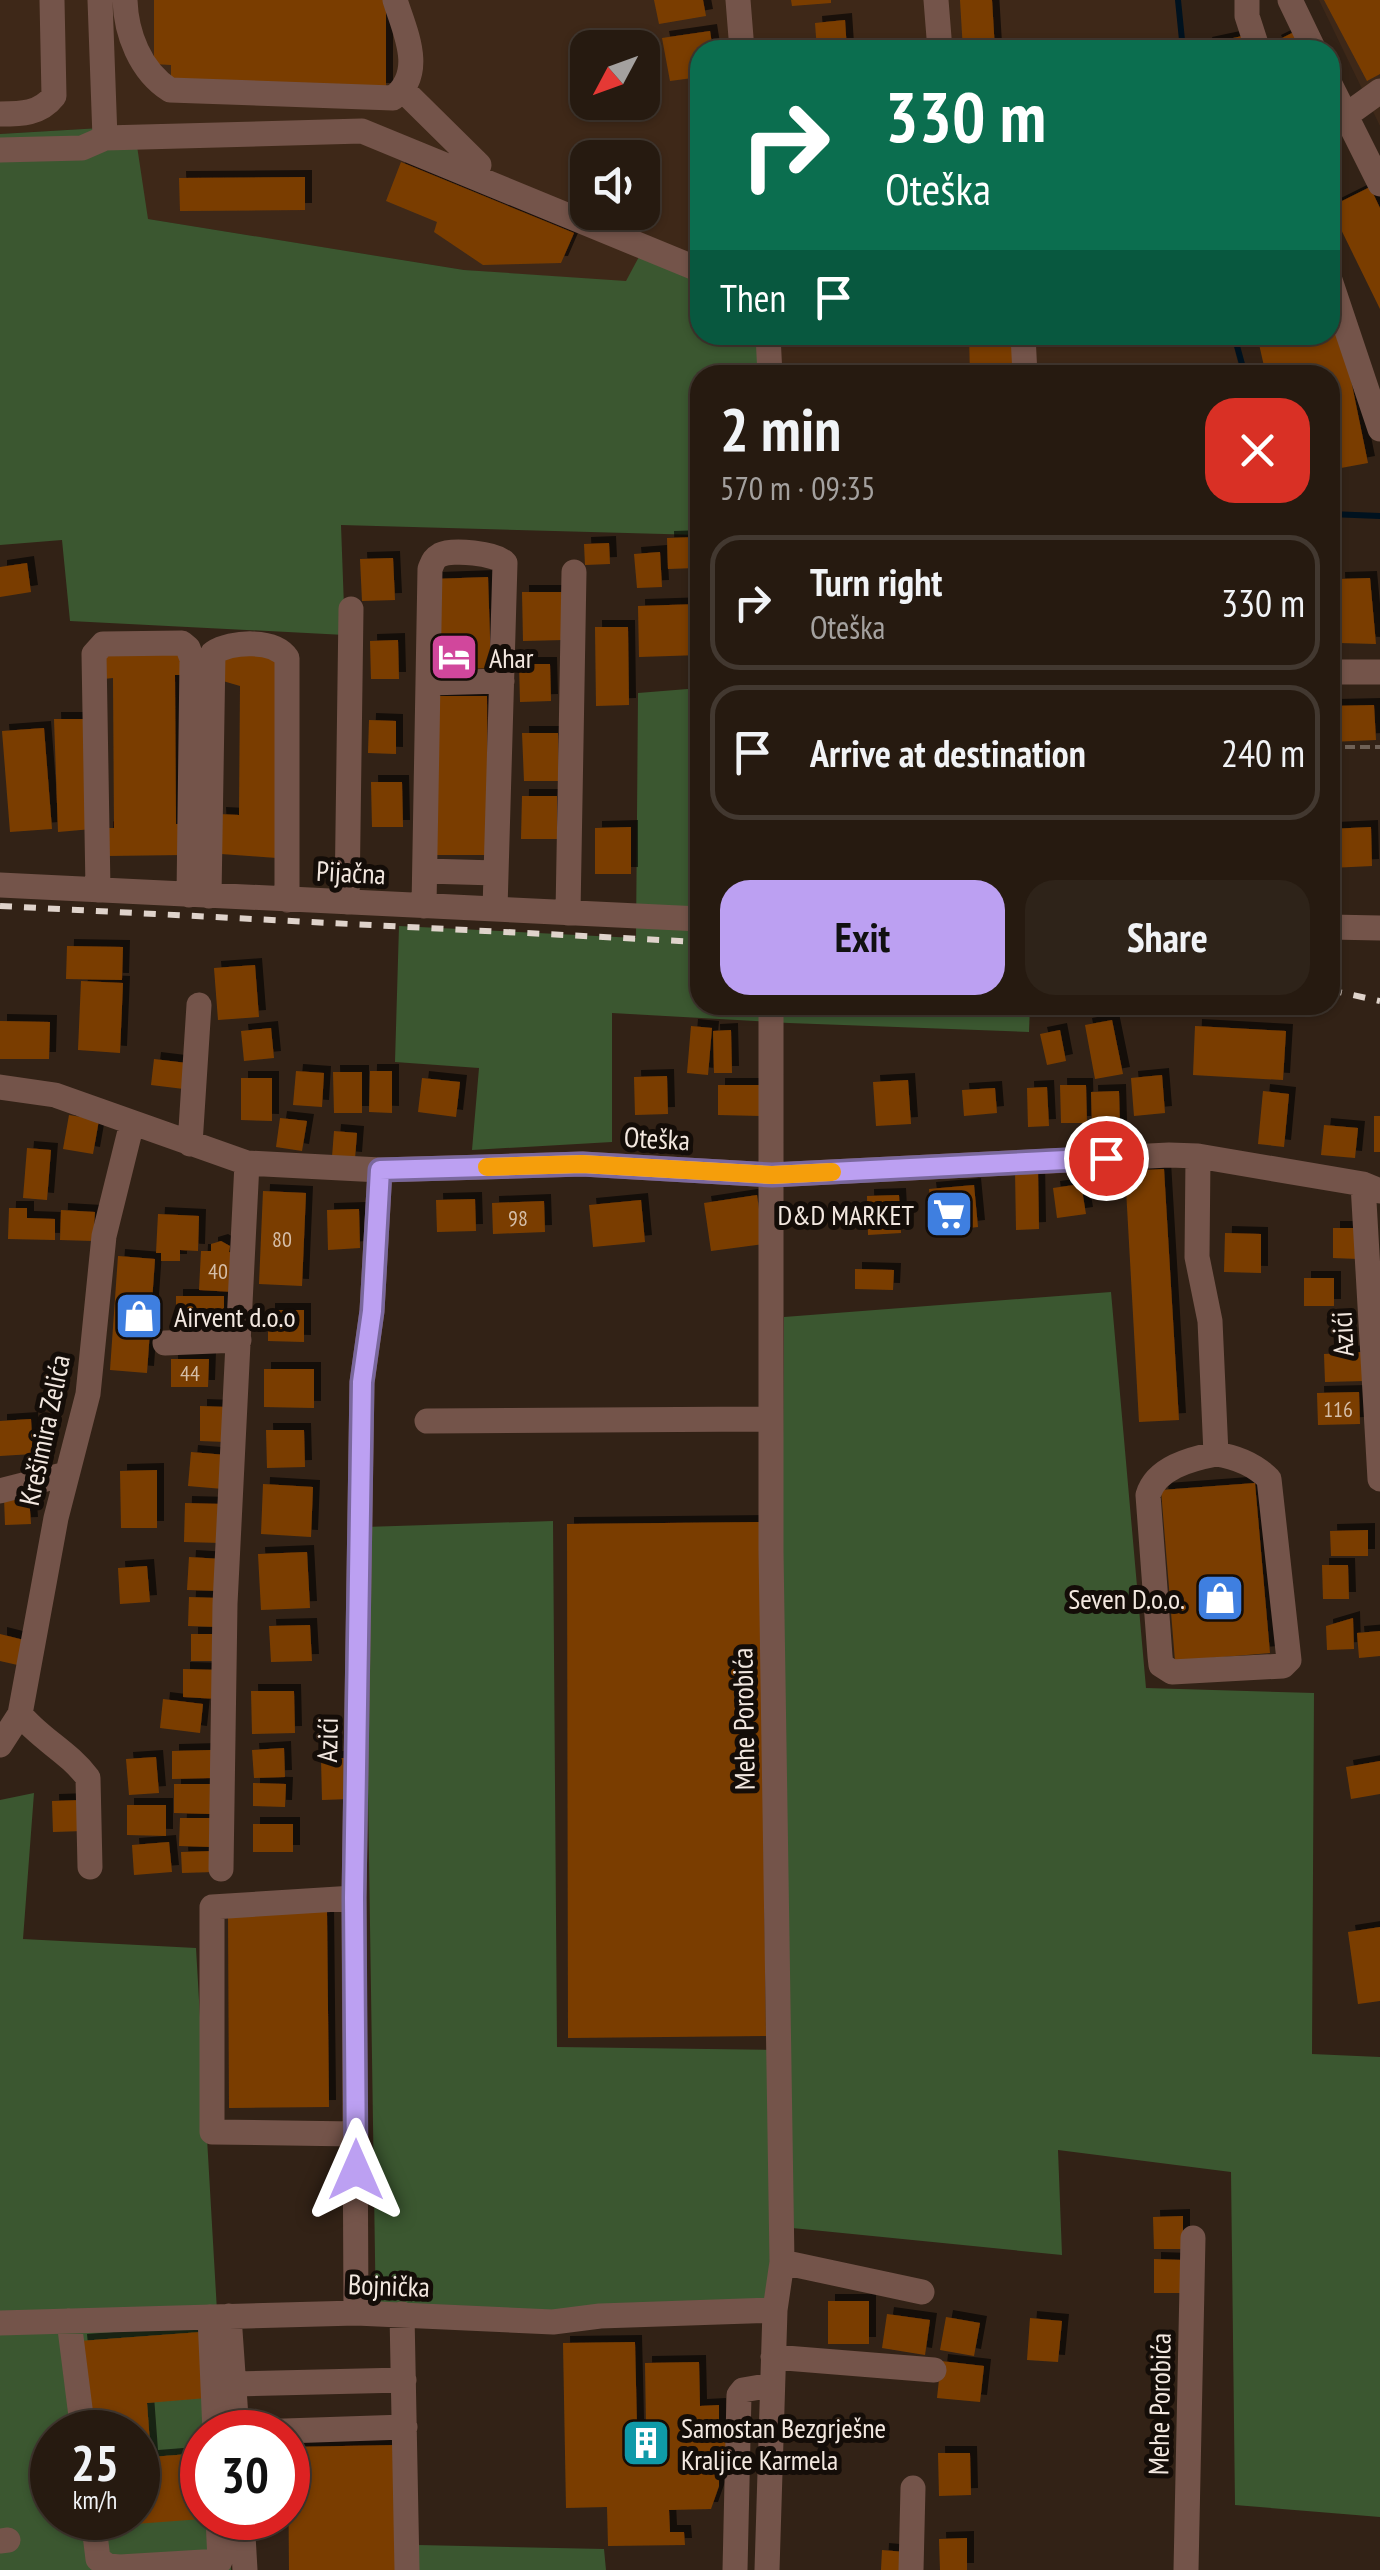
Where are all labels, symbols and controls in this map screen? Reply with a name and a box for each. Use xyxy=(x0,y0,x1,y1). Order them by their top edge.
north arrow xyxy=(570,30,660,120)
map controls xyxy=(570,30,660,230)
text: 330 m xyxy=(885,71,1046,161)
icon: right xyxy=(720,80,850,210)
button: sound xyxy=(570,140,660,230)
text: Oteška xyxy=(885,159,991,217)
icon: arrive xyxy=(806,270,861,325)
text: Then xyxy=(720,273,786,322)
text: 2 min xyxy=(720,390,841,468)
button: close xyxy=(1205,398,1310,503)
text: 570 m · 09:35 xyxy=(720,467,875,509)
text: Turn right xyxy=(810,557,942,606)
icon: right xyxy=(725,575,780,630)
text: 330 m xyxy=(1221,578,1305,627)
text: Oteška xyxy=(810,606,885,648)
hotel icon: Ahar xyxy=(428,631,480,683)
place label: Ahar xyxy=(489,639,534,676)
icon: arrive xyxy=(725,725,780,780)
text: Arrive at destination xyxy=(810,728,1086,777)
text: 240 m xyxy=(1221,728,1305,777)
street label: Pijačna xyxy=(315,852,387,892)
button: Exit xyxy=(720,880,1005,995)
button: Share xyxy=(1025,880,1310,995)
pin xyxy=(1064,1116,1149,1201)
street label: Oteška xyxy=(623,1118,691,1158)
icon: arrive xyxy=(1079,1131,1134,1186)
supermarket icon: D&D MARKET xyxy=(923,1188,975,1240)
place label: D&D MARKET xyxy=(777,1196,914,1233)
house number: 98 xyxy=(508,1204,528,1232)
house number: 80 xyxy=(272,1225,292,1253)
house number: 40 xyxy=(208,1257,228,1285)
shop icon: Airvent d.o.o xyxy=(113,1290,165,1342)
place label: Airvent d.o.o xyxy=(174,1298,296,1335)
street label: Azići xyxy=(1322,1311,1362,1357)
street label: Krešimira Zelića xyxy=(10,1351,78,1509)
house number: 44 xyxy=(180,1359,200,1387)
house number: 116 xyxy=(1323,1395,1353,1423)
shop icon: Seven D.o.o. xyxy=(1194,1572,1246,1624)
place label: Seven D.o.o. xyxy=(1068,1580,1185,1617)
street label: Mehe Porobića xyxy=(723,1648,763,1790)
street label: Azići xyxy=(308,1717,346,1763)
position arrow xyxy=(304,2118,408,2222)
street label: Bojnička xyxy=(348,2265,430,2305)
street label: Mehe Porobića xyxy=(1139,2333,1179,2475)
place label: Samostan Bezgrješne Kraljice Karmela xyxy=(681,2409,886,2478)
speed limit sign: 30 xyxy=(180,2410,310,2540)
building icon: Samostan Bezgrješne Kraljice Karmela xyxy=(620,2417,672,2469)
text: 25 xyxy=(71,2430,119,2495)
text: km/h xyxy=(73,2484,117,2516)

